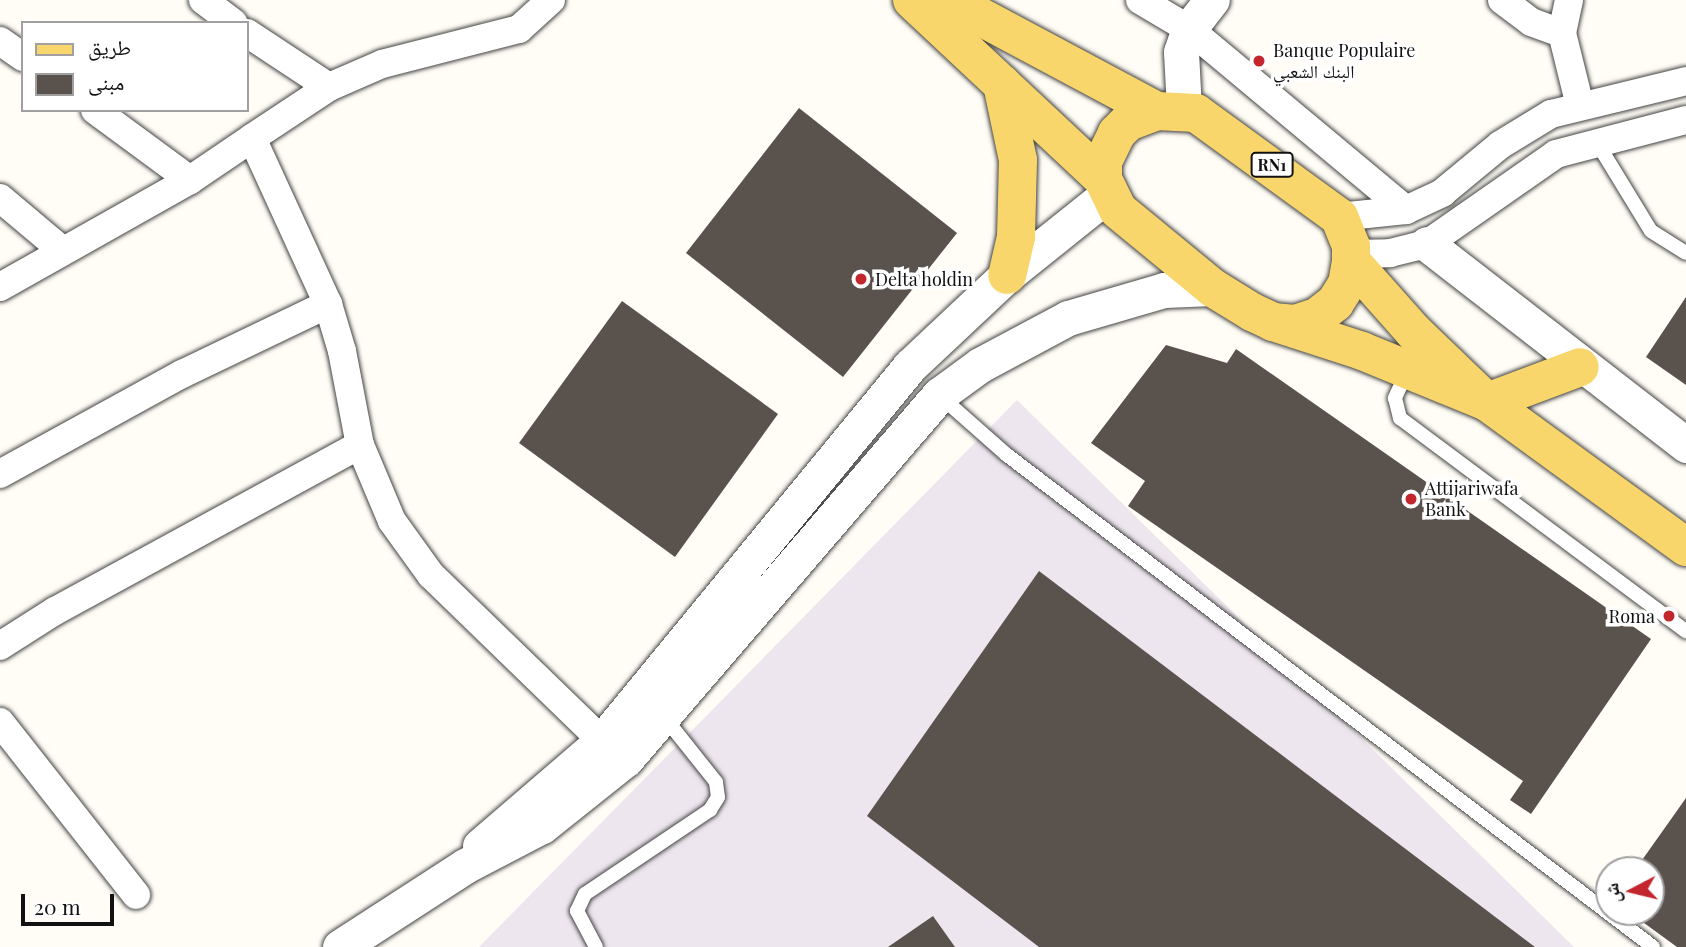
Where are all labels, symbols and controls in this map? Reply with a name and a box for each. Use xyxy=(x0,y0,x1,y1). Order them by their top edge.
legend xyxy=(21,21,248,112)
text: طريق xyxy=(88,32,131,60)
place label: Banque Populaire البنك الشعبي xyxy=(1273,40,1415,82)
marker: Banque Populaire البنك الشعبي xyxy=(1251,53,1267,69)
text: مبنى xyxy=(88,67,124,95)
road number: RN1 xyxy=(1249,153,1295,178)
place label: Delta holdin xyxy=(875,268,974,290)
marker: Delta holdin xyxy=(853,271,869,287)
place label: Attijariwafa Bank xyxy=(1425,478,1518,520)
marker: Attijariwafa Bank xyxy=(1403,491,1419,507)
place label: Roma xyxy=(1609,605,1655,627)
marker: Roma xyxy=(1661,608,1677,624)
north arrow xyxy=(1595,856,1665,926)
scale bar xyxy=(24,880,117,924)
text: ش xyxy=(1597,882,1625,905)
text: 20 m xyxy=(34,892,81,920)

